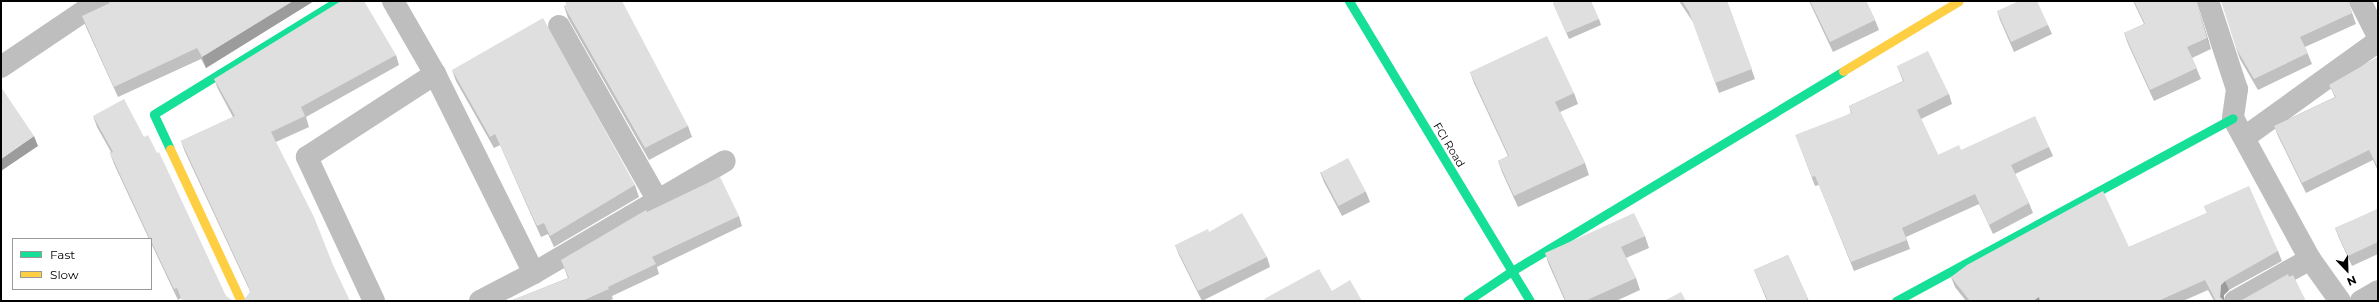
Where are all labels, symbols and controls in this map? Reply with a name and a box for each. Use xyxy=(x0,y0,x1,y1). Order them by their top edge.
street label: FCI Road xyxy=(1431,120,1467,170)
legend xyxy=(12,238,152,290)
text: Fast xyxy=(50,247,75,262)
north arrow xyxy=(2327,250,2367,290)
text: Slow xyxy=(50,267,79,282)
text: N xyxy=(2345,273,2359,289)

